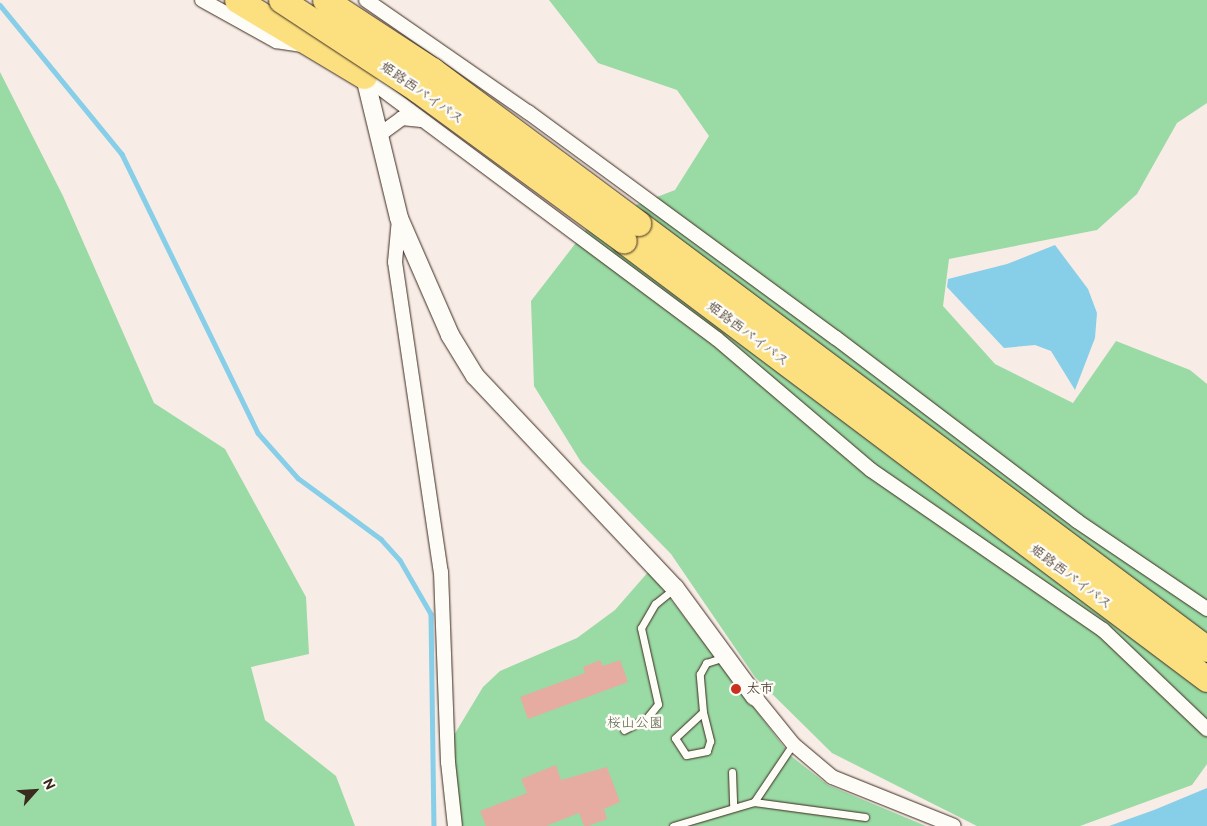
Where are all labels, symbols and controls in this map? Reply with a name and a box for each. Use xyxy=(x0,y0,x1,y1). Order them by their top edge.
street label: 姫路西バイパス xyxy=(377,58,467,128)
street label: 姫路西バイパス xyxy=(704,298,792,370)
street label: 姫路西バイパス xyxy=(1027,541,1115,613)
place label: 太市 xyxy=(746,681,774,697)
marker: 太市 xyxy=(730,683,742,695)
park label: 桜山公園 xyxy=(607,715,663,731)
north arrow xyxy=(10,766,60,816)
text: N xyxy=(39,776,59,793)

